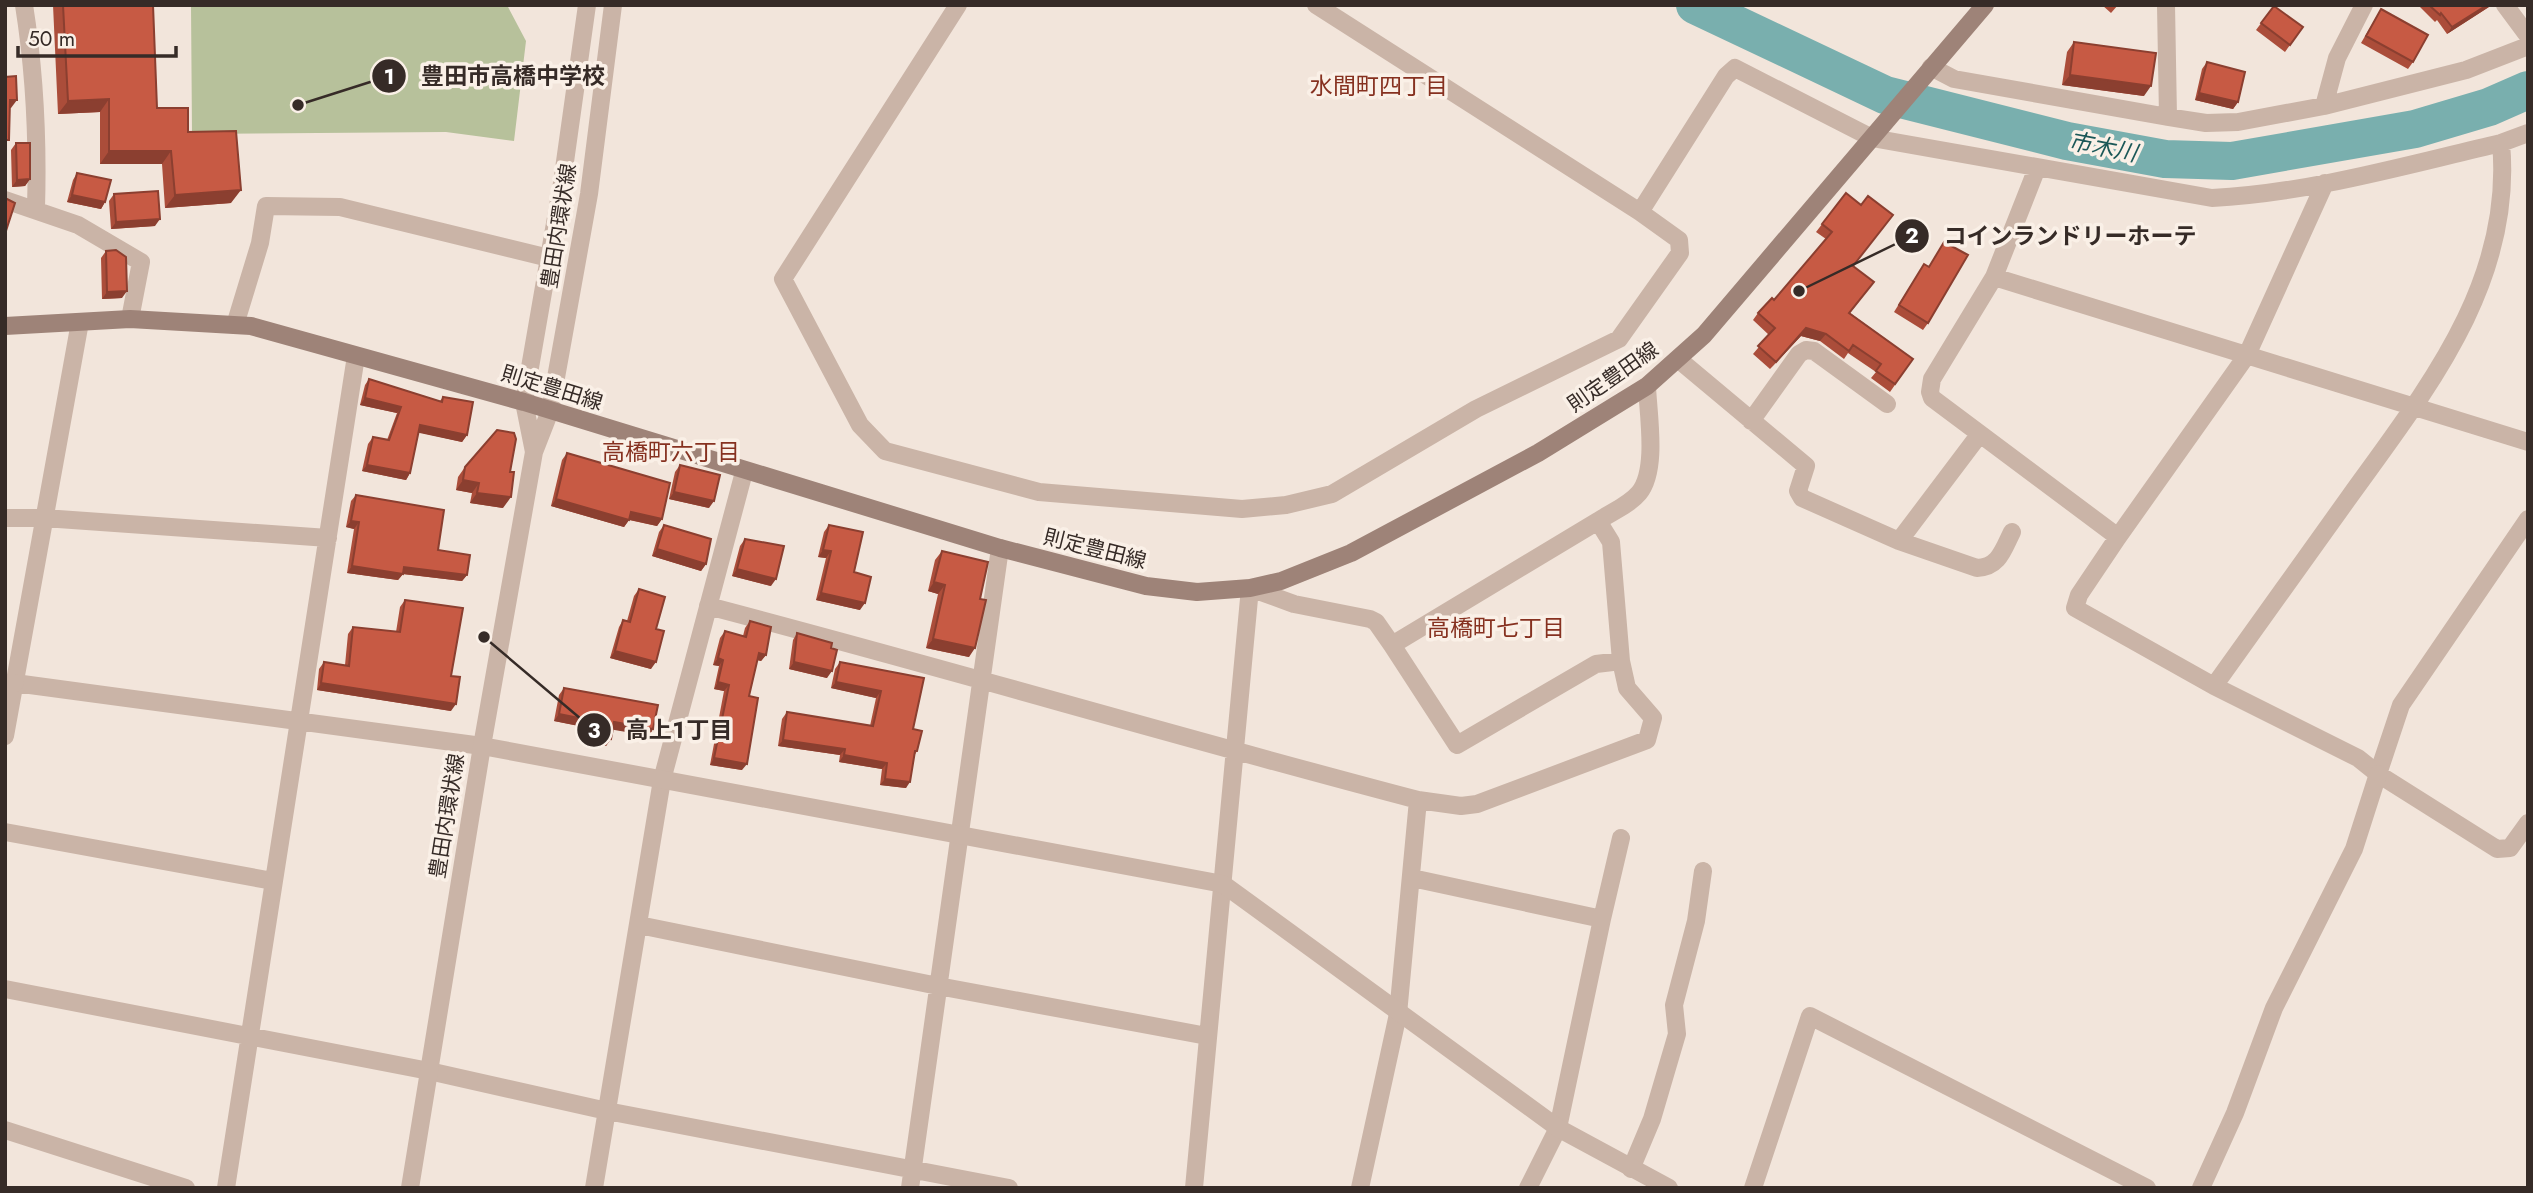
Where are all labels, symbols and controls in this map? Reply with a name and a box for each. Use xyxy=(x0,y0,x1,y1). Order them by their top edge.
scale bar xyxy=(18,14,175,58)
text: 50 m xyxy=(28,24,75,54)
callout: 豊田市高橋中学校 xyxy=(372,54,619,98)
text: 豊田市高橋中学校 xyxy=(421,59,605,93)
text: 1 xyxy=(384,62,394,92)
district label: 水間町四丁目 xyxy=(1310,69,1448,103)
water label: 市木川 xyxy=(2066,124,2143,171)
street label: 豊田内環状線 xyxy=(534,161,584,291)
callout: コインランドリーホーテ xyxy=(1895,214,2211,258)
text: コインランドリーホーテ xyxy=(1944,219,2197,253)
text: 2 xyxy=(1905,221,1919,251)
street label: 則定豊田線 xyxy=(1561,335,1665,419)
street label: 則定豊田線 xyxy=(497,358,607,418)
district label: 高橋町六丁目 xyxy=(602,435,740,469)
street label: 則定豊田線 xyxy=(1040,522,1150,576)
district label: 高橋町七丁目 xyxy=(1427,611,1565,645)
callout: 高上１丁目 xyxy=(576,708,746,752)
text: 高上１丁目 xyxy=(626,713,732,747)
text: 3 xyxy=(587,716,601,746)
street label: 豊田内環状線 xyxy=(422,751,472,881)

